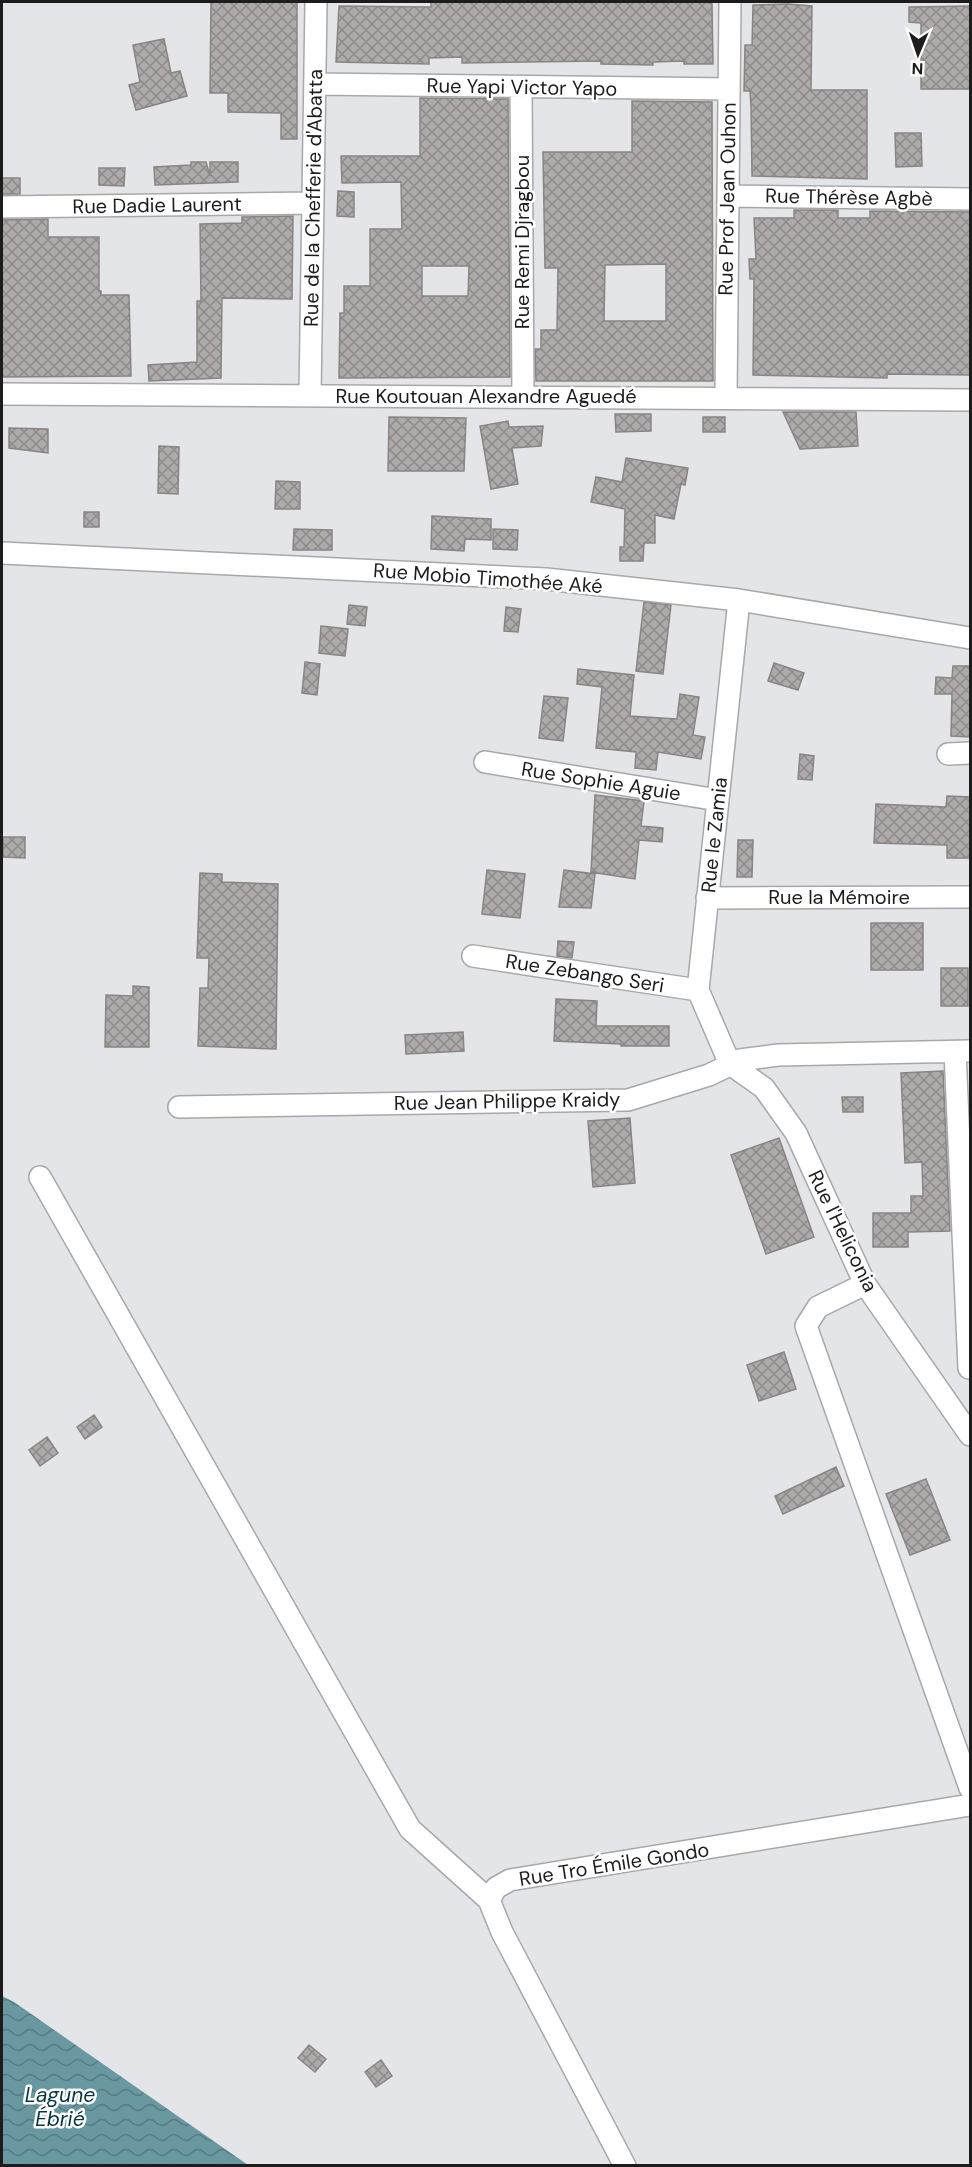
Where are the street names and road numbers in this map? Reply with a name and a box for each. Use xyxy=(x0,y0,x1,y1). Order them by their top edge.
street label: Rue de la Chefferie d'Abatta xyxy=(298,69,328,327)
street label: Rue Yapi Victor Yapo xyxy=(427,72,617,102)
street label: Rue Prof Jean Ouhon xyxy=(712,102,742,296)
street label: Rue Remi Djragbou xyxy=(509,155,535,329)
street label: Rue Thérèse Agbè xyxy=(765,183,933,211)
street label: Rue Dadie Laurent xyxy=(72,191,242,219)
street label: Rue Koutouan Alexandre Aguedé xyxy=(335,383,637,409)
street label: Rue Mobio Timothée Aké xyxy=(372,557,604,599)
street label: Rue Sophie Aguie xyxy=(519,756,683,806)
street label: Rue le Zamia xyxy=(695,776,733,894)
street label: Rue la Mémoire xyxy=(768,884,910,910)
street label: Rue Zebango Seri xyxy=(504,948,666,998)
street label: Rue Jean Philippe Kraidy xyxy=(394,1086,620,1116)
street label: Rue l'Heliconia xyxy=(802,1166,884,1296)
street label: Rue Tro Émile Gondo xyxy=(517,1836,711,1892)

